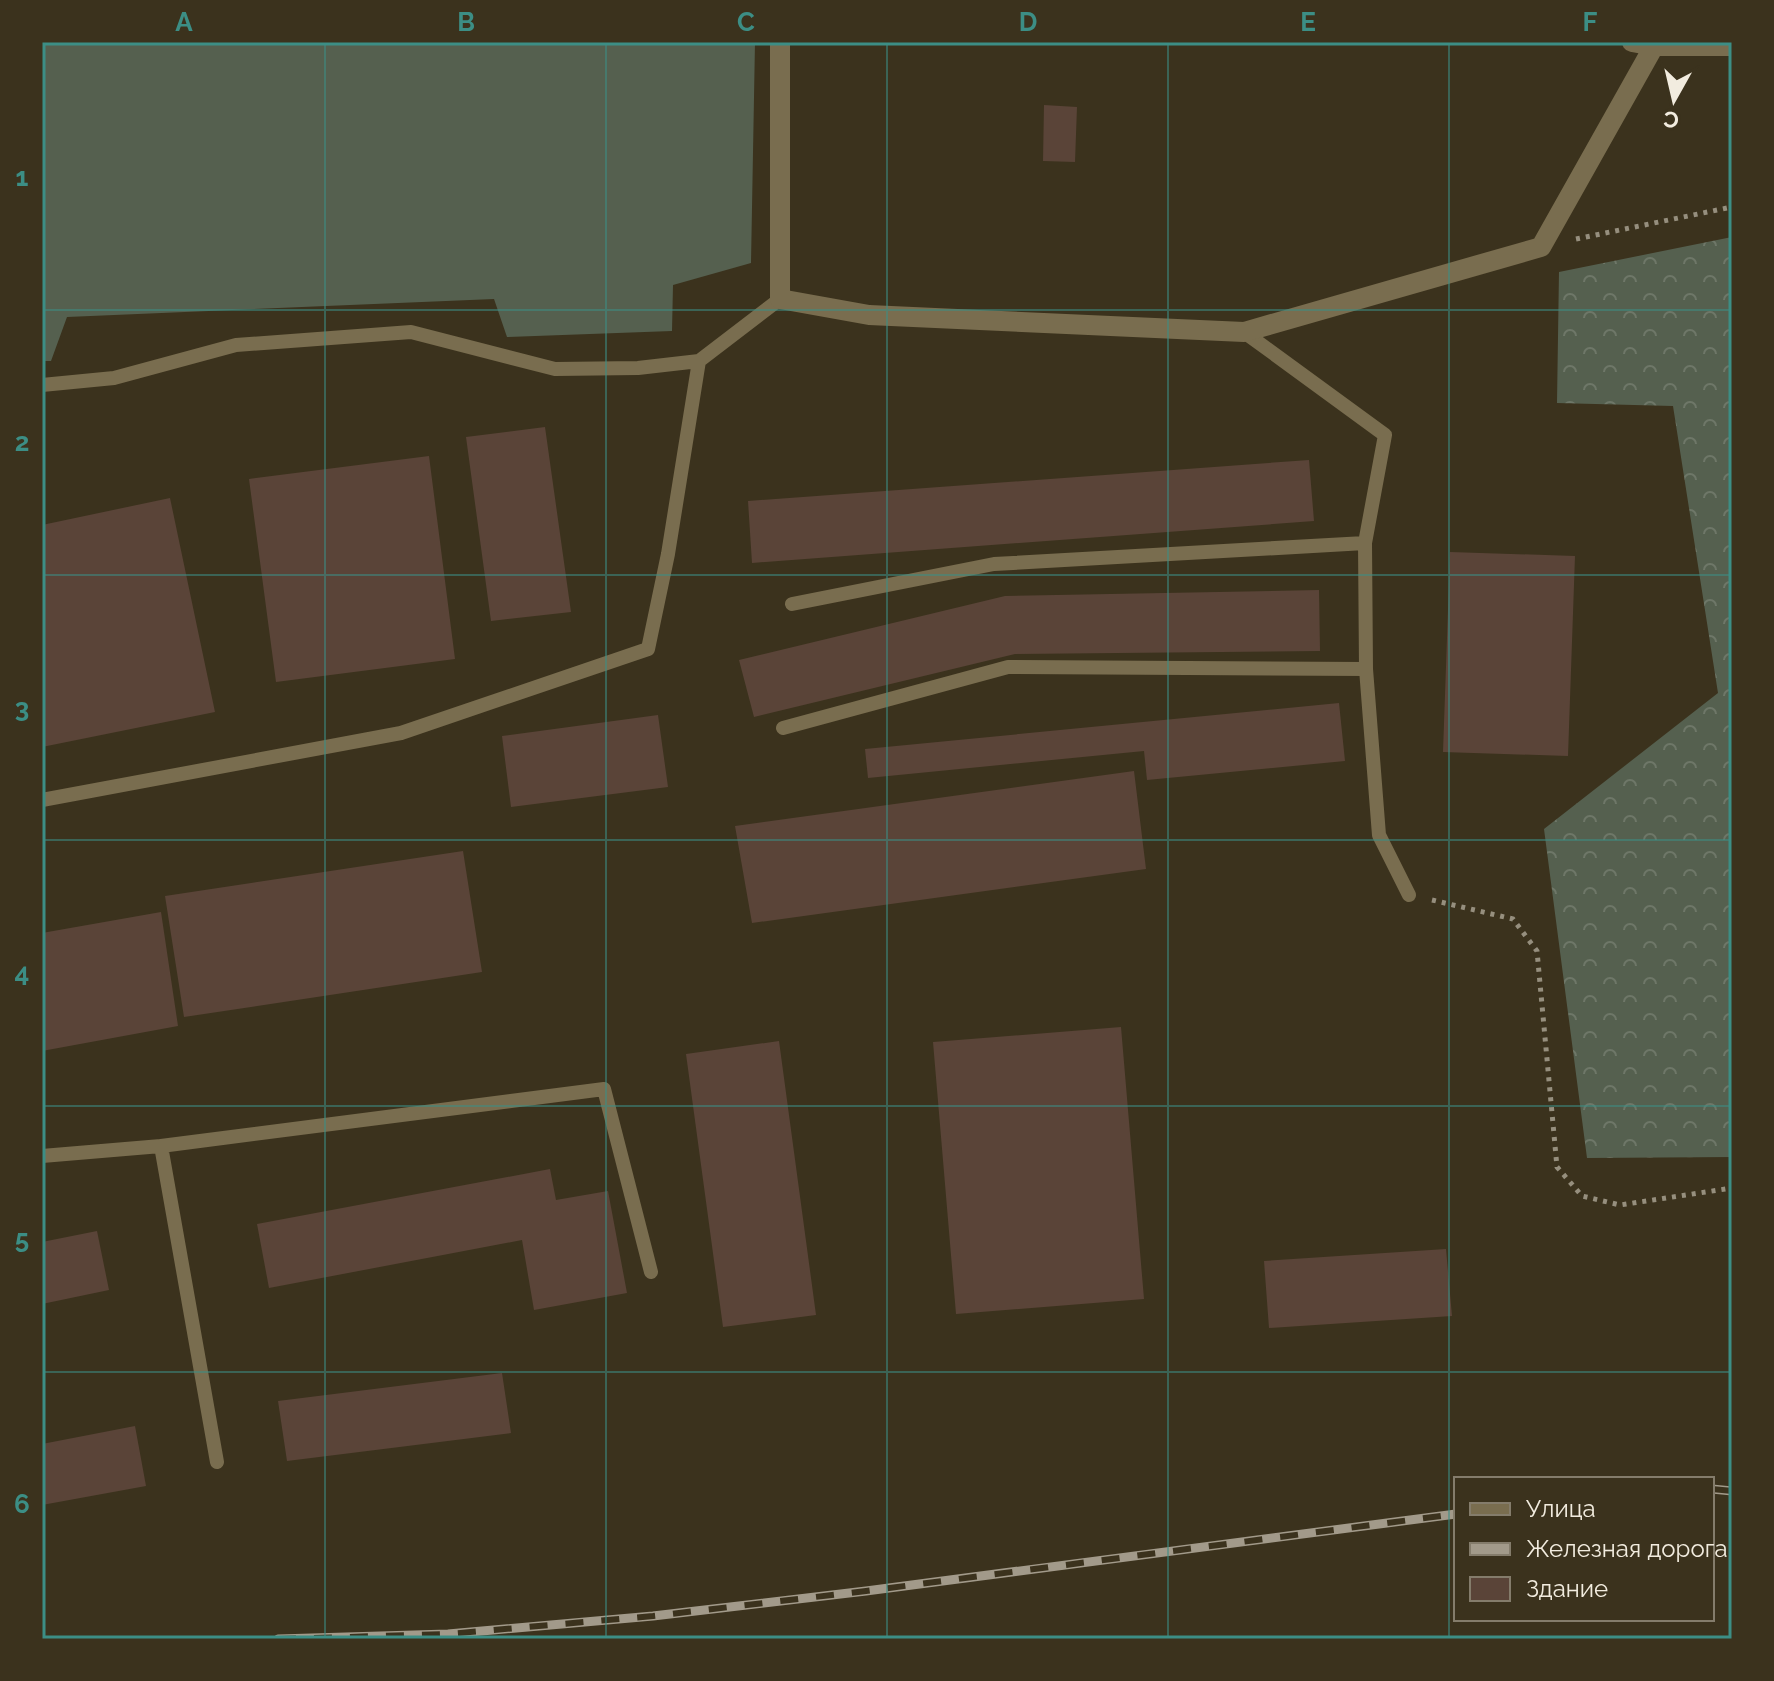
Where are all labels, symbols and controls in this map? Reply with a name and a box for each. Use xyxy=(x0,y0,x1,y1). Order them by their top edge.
text: A xyxy=(175,7,193,37)
text: B xyxy=(457,7,475,37)
text: C xyxy=(737,7,755,37)
text: D xyxy=(1019,7,1037,37)
text: E xyxy=(1300,7,1316,37)
text: F xyxy=(1583,7,1598,37)
north arrow xyxy=(1634,60,1714,140)
text: С xyxy=(1662,106,1680,134)
text: 1 xyxy=(16,162,29,192)
text: 2 xyxy=(15,427,29,457)
text: 3 xyxy=(15,693,29,723)
text: 4 xyxy=(15,958,29,988)
text: 5 xyxy=(15,1224,29,1254)
legend xyxy=(1454,1477,1714,1621)
text: 6 xyxy=(14,1489,30,1519)
text: Улица xyxy=(1526,1494,1596,1523)
text: Железная дорога xyxy=(1526,1534,1727,1563)
text: Здание xyxy=(1526,1574,1608,1603)

